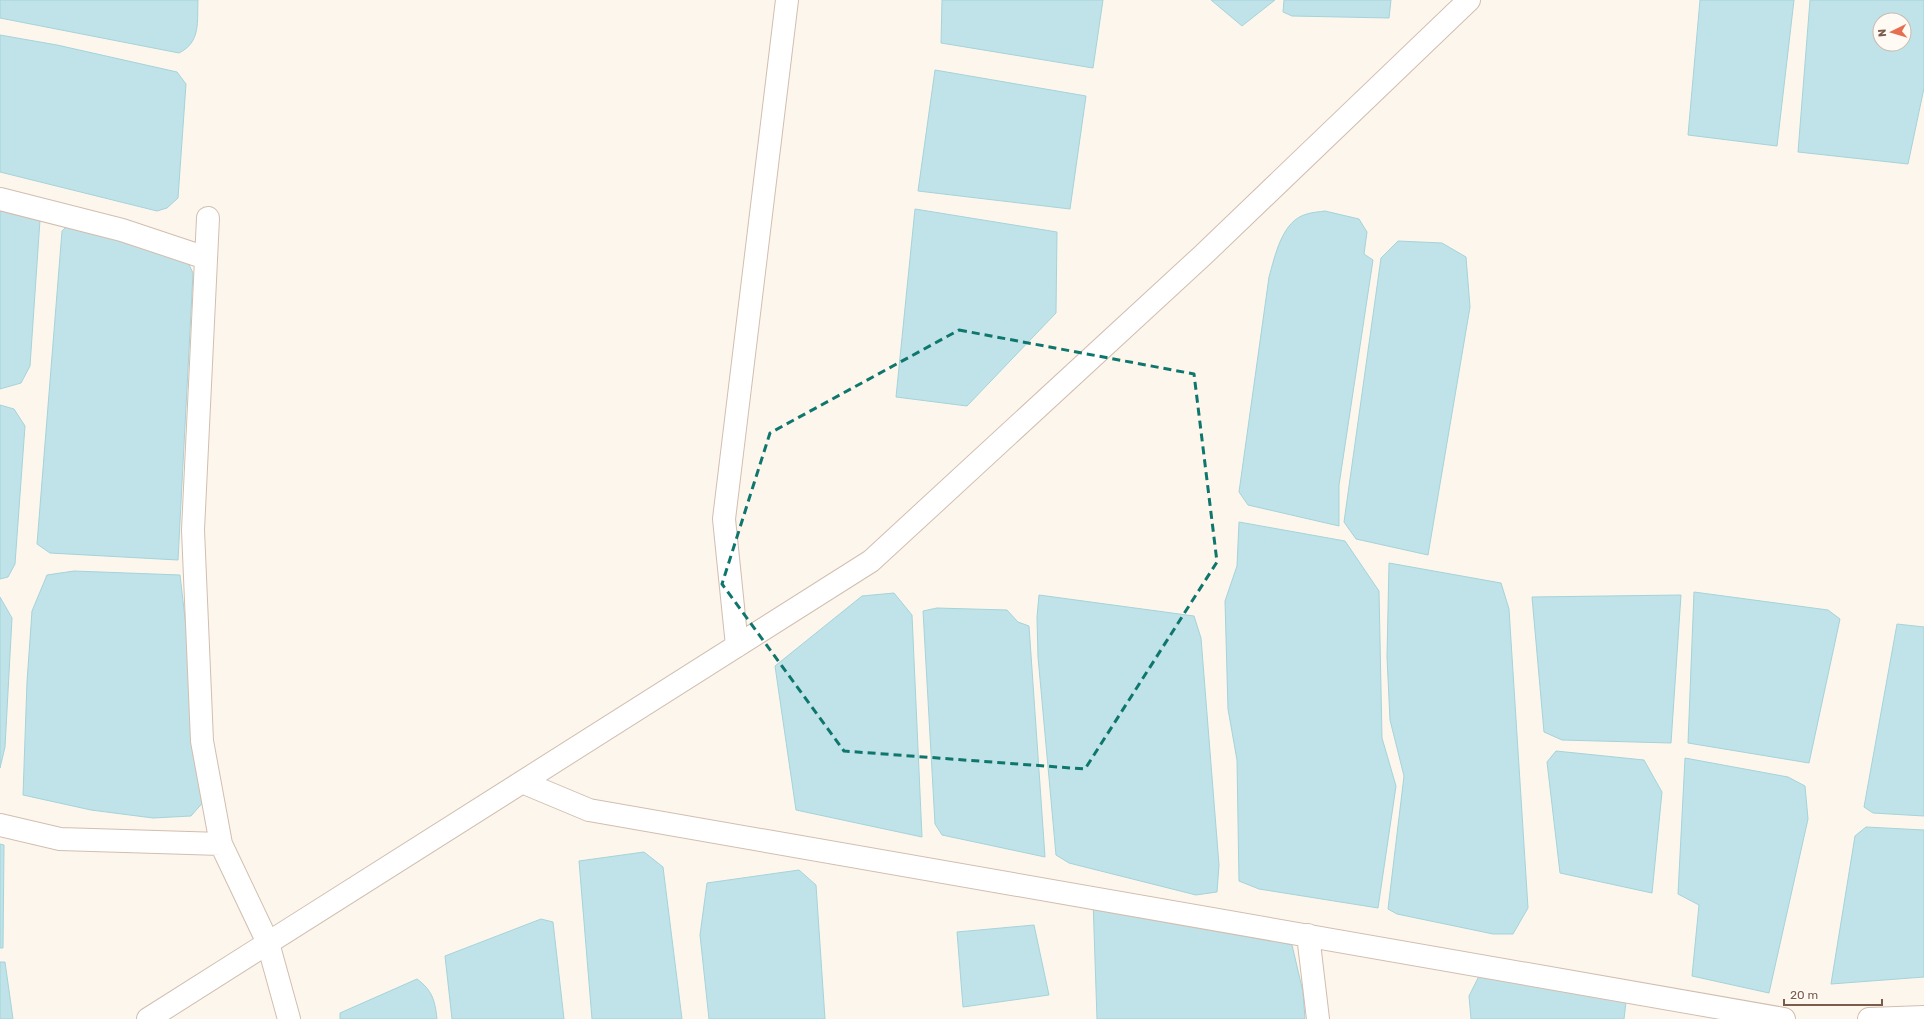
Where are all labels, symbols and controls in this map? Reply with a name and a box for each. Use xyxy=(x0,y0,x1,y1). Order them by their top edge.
north arrow xyxy=(1872,12,1912,52)
text: N xyxy=(1876,28,1889,37)
scale bar xyxy=(1784,981,1882,1007)
text: 20 m xyxy=(1790,988,1818,1002)

